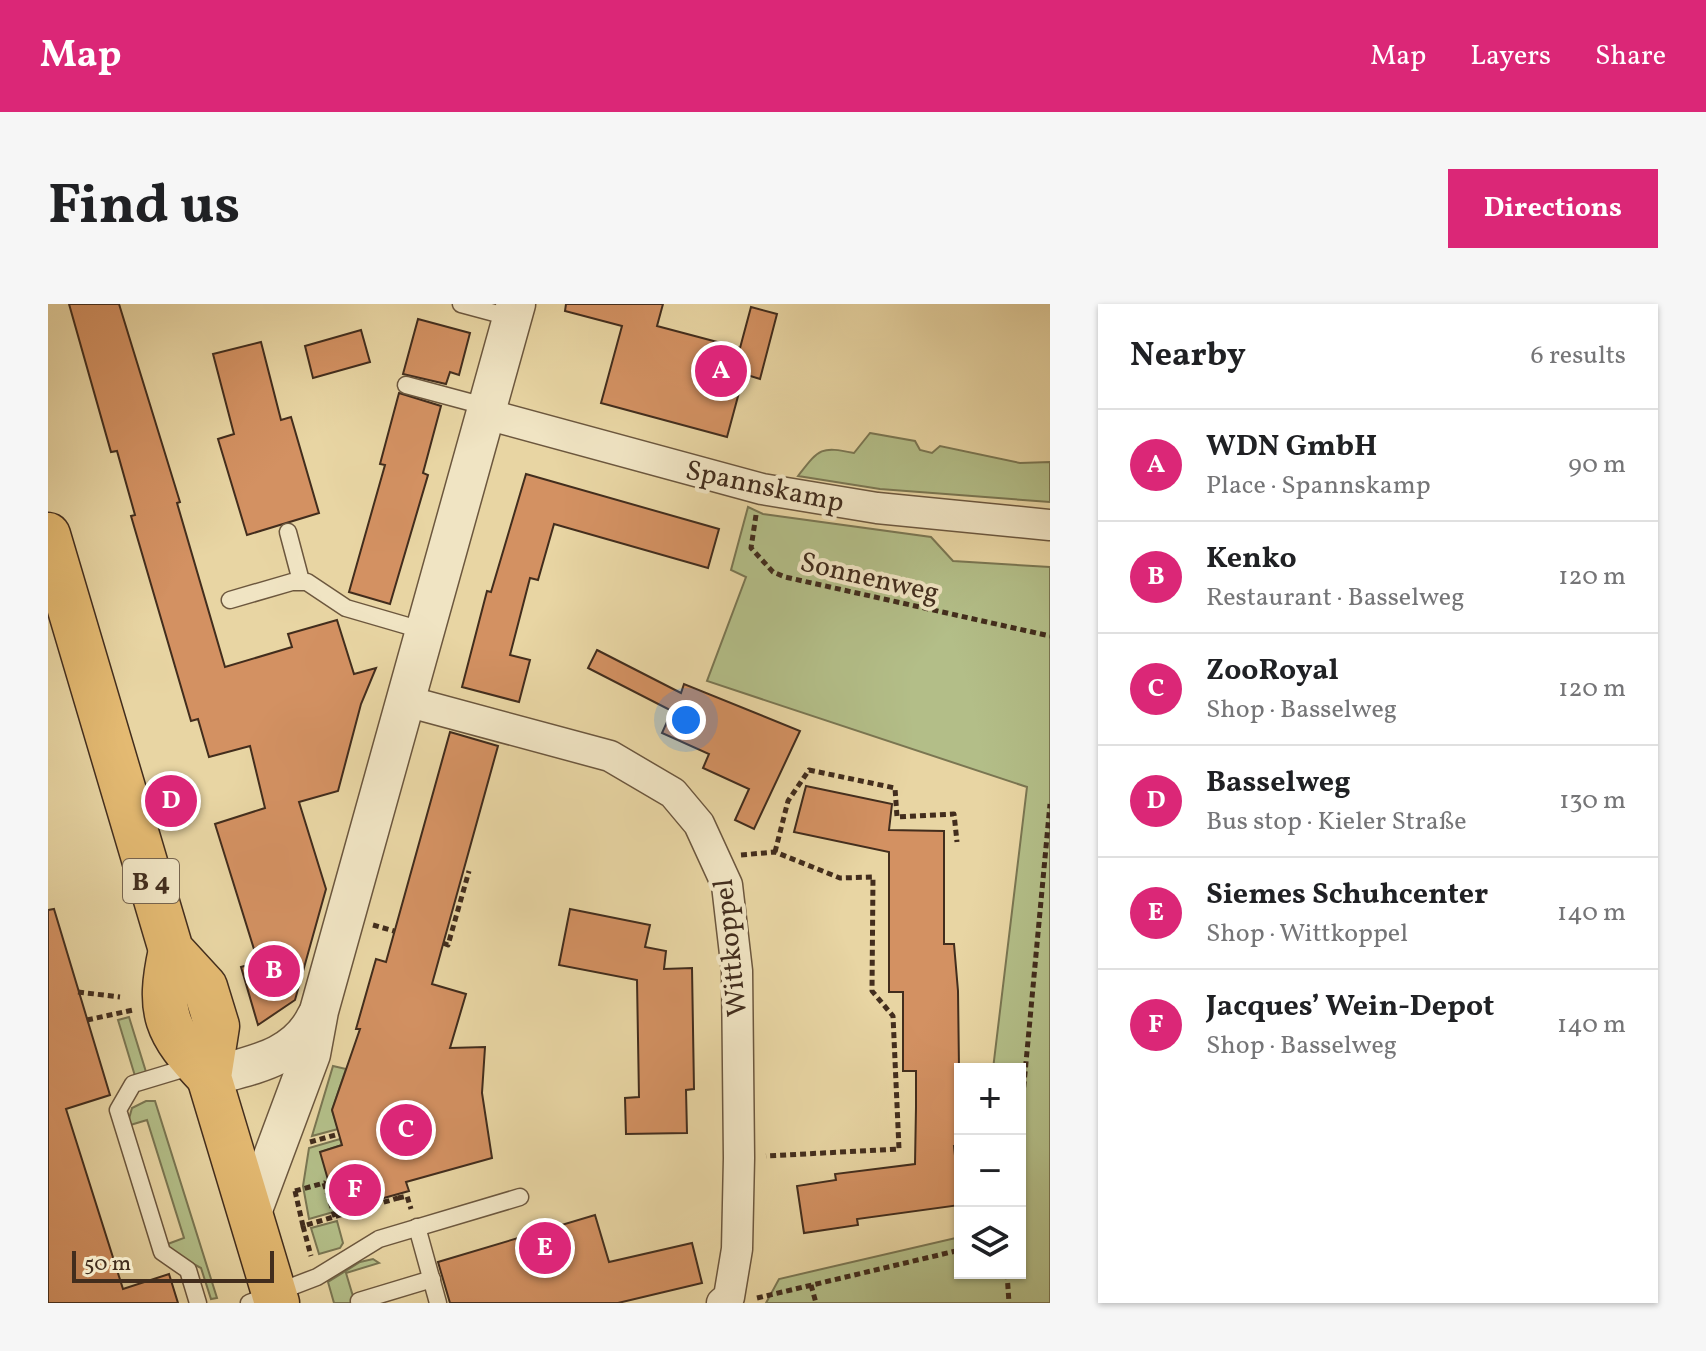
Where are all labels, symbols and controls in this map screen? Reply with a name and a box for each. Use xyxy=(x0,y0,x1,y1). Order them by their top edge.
text: Map xyxy=(40,30,121,83)
text: Map xyxy=(1370,37,1426,76)
text: Layers xyxy=(1470,37,1551,76)
text: Share xyxy=(1595,37,1666,76)
text: Find us xyxy=(48,169,240,247)
button: Directions xyxy=(1448,169,1658,248)
text: Nearby xyxy=(1130,333,1246,380)
text: 6 results xyxy=(1531,338,1626,374)
pin: A xyxy=(695,341,747,401)
text: WDN GmbH xyxy=(1206,426,1377,468)
text: A xyxy=(1147,447,1165,483)
text: 90 m xyxy=(1568,447,1626,483)
street label: Spannskamp xyxy=(682,452,847,523)
text: Place · Spannskamp xyxy=(1206,468,1431,504)
text: Kenko xyxy=(1206,538,1297,580)
street label: Sonnenweg xyxy=(796,544,943,613)
text: B xyxy=(1147,559,1165,595)
text: 120 m xyxy=(1558,559,1626,595)
text: Restaurant · Basselweg xyxy=(1206,580,1464,616)
text: ZooRoyal xyxy=(1206,650,1339,692)
text: C xyxy=(1148,671,1164,707)
text: 120 m xyxy=(1558,671,1626,707)
text: Shop · Basselweg xyxy=(1206,692,1397,728)
your location xyxy=(666,700,706,740)
text: Basselweg xyxy=(1206,762,1351,804)
pin: D xyxy=(145,771,197,831)
text: D xyxy=(1146,783,1166,819)
text: 130 m xyxy=(1559,783,1626,819)
text: Bus stop · Kieler Straße xyxy=(1206,804,1467,840)
road number: B 4 xyxy=(123,859,179,903)
text: Siemes Schuhcenter xyxy=(1206,874,1488,916)
street label: Wittkoppel xyxy=(705,877,758,1019)
text: E xyxy=(1148,895,1164,931)
text: 140 m xyxy=(1557,895,1626,931)
text: Shop · Wittkoppel xyxy=(1206,916,1408,952)
pin: B xyxy=(248,941,300,1001)
text: Jacques’ Wein-Depot xyxy=(1206,986,1494,1028)
text: F xyxy=(1148,1007,1164,1043)
text: 140 m xyxy=(1557,1007,1626,1043)
text: Shop · Basselweg xyxy=(1206,1028,1397,1064)
map controls xyxy=(954,1063,1026,1279)
button: + xyxy=(954,1063,1026,1135)
pin: C xyxy=(380,1100,432,1160)
button: − xyxy=(954,1135,1026,1207)
pin: F xyxy=(329,1160,381,1220)
button: layers xyxy=(954,1207,1026,1279)
pin: E xyxy=(519,1218,571,1278)
scale bar xyxy=(72,1247,274,1283)
text: 50 m xyxy=(84,1249,131,1280)

